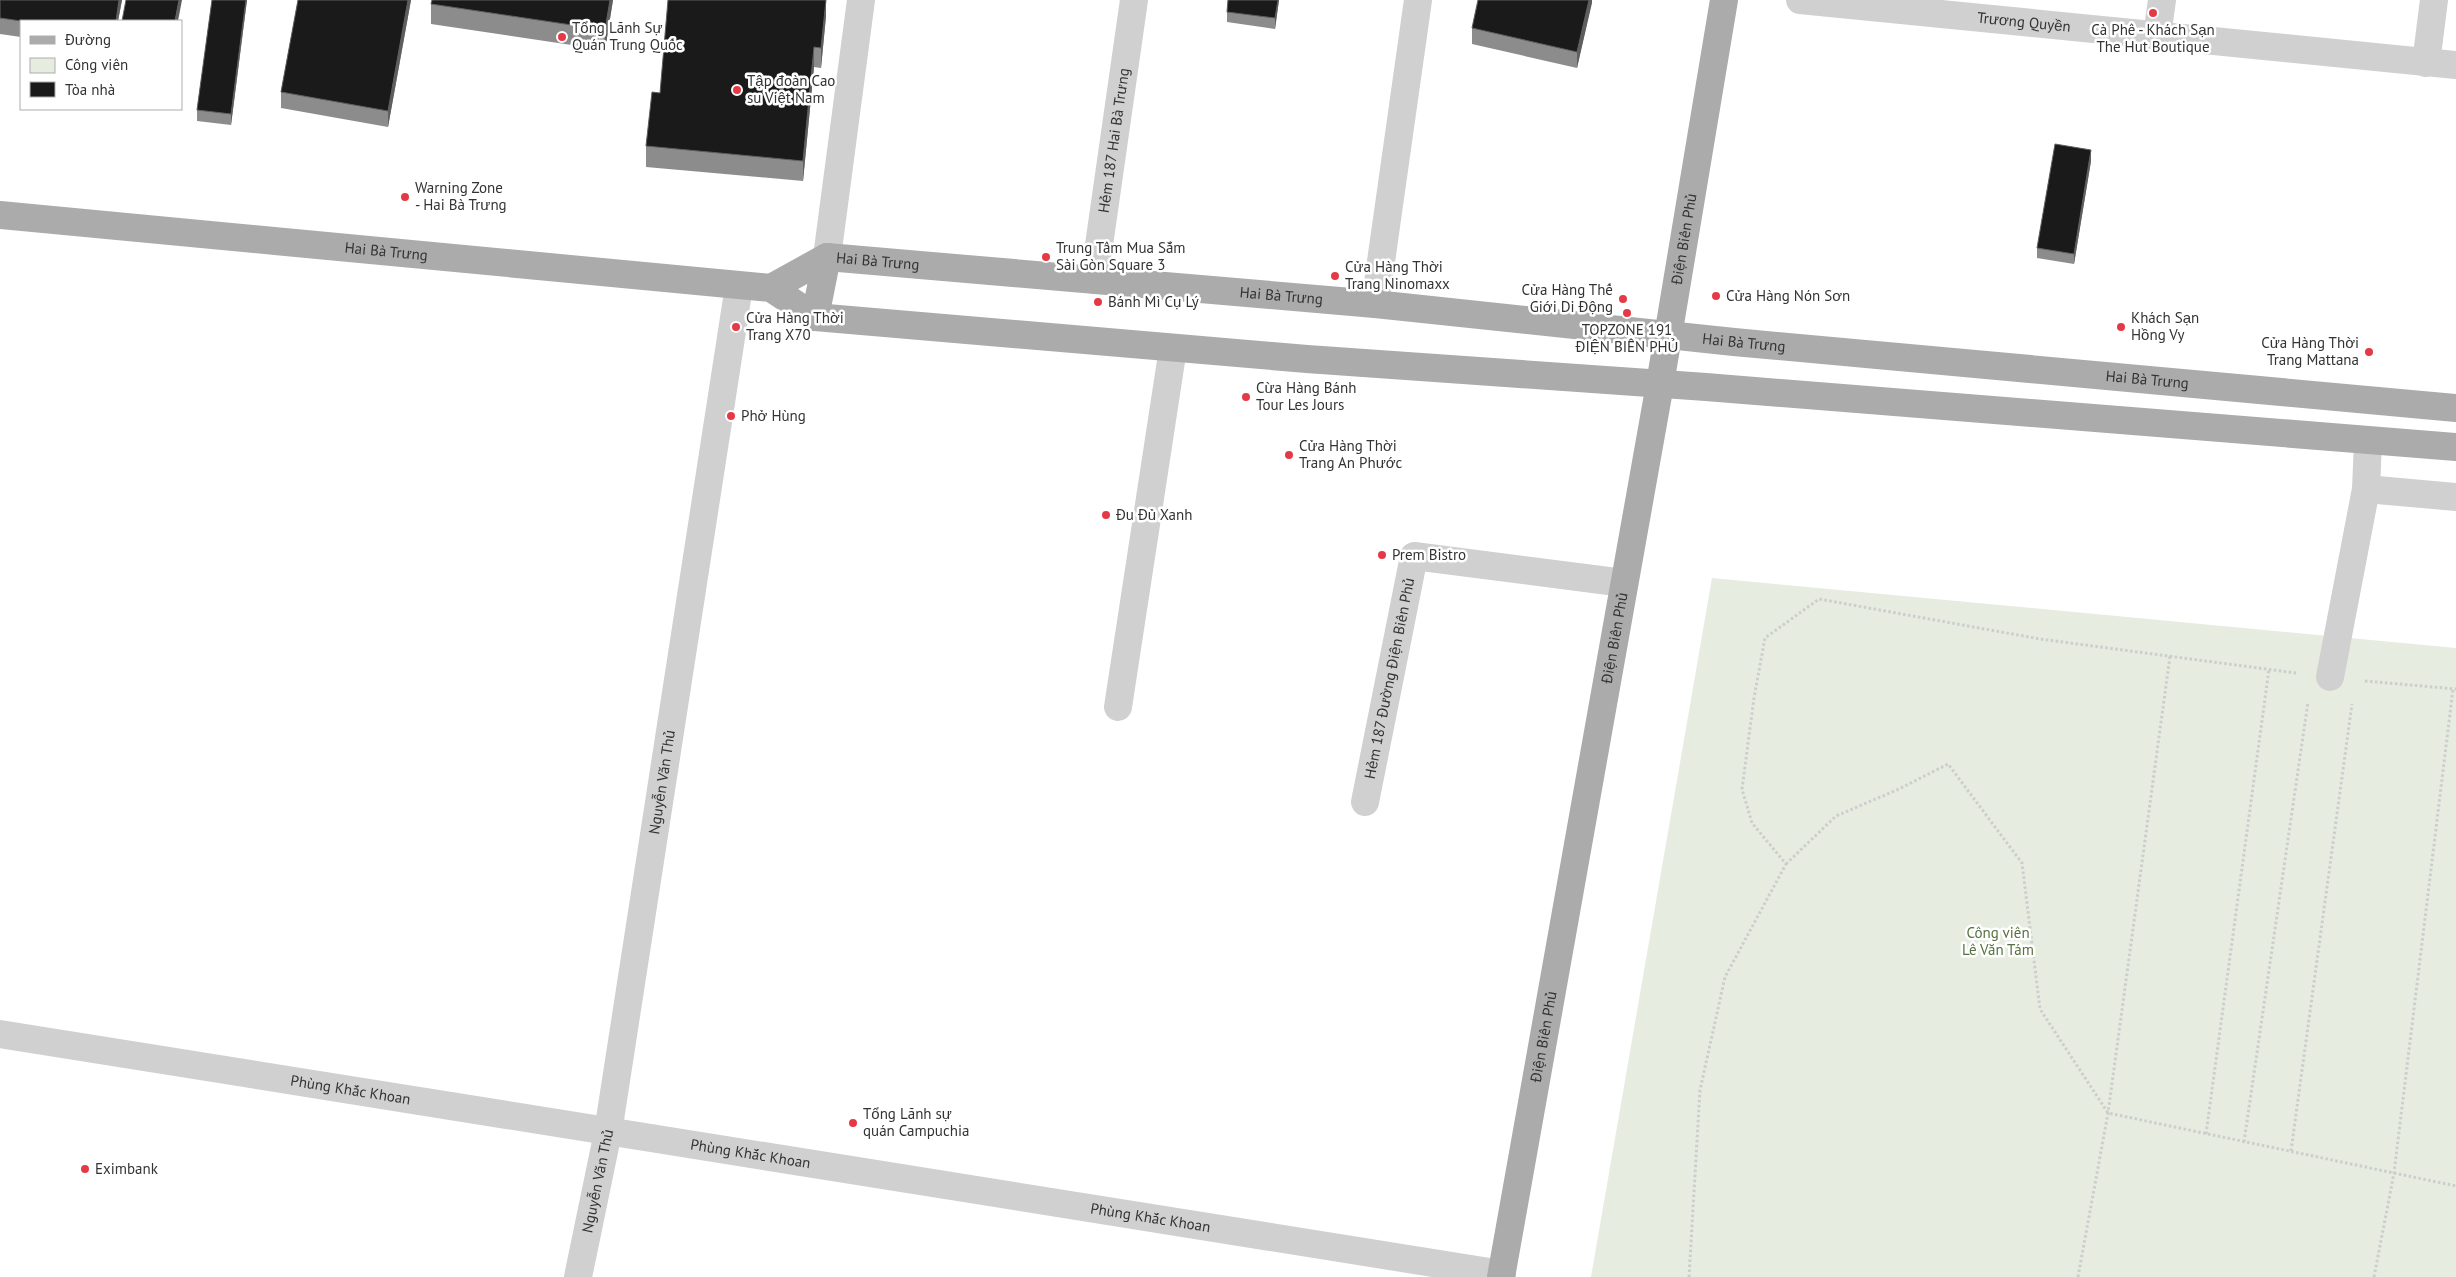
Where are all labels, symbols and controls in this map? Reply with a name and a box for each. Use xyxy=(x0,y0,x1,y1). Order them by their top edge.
marker: Cà Phê - Khách Sạn The Hut Boutique xyxy=(2147,7,2159,19)
street label: Trương Quyền xyxy=(1976,8,2072,36)
place label: Tổng Lãnh Sự Quán Trung Quốc xyxy=(572,18,683,54)
legend xyxy=(20,20,182,110)
place label: Cà Phê - Khách Sạn The Hut Boutique xyxy=(2091,20,2215,56)
text: Đường xyxy=(64,30,111,49)
marker: Tổng Lãnh Sự Quán Trung Quốc xyxy=(556,31,568,43)
text: Công viên xyxy=(65,55,128,74)
street label: Hẻm 187 Hai Bà Trưng xyxy=(1094,67,1133,214)
place label: Tập đoàn Cao su Việt Nam xyxy=(747,71,835,107)
text: Tòa nhà xyxy=(65,80,115,99)
marker: Tập đoàn Cao su Việt Nam xyxy=(731,84,743,96)
place label: Warning Zone - Hai Bà Trưng xyxy=(415,178,507,214)
marker: Warning Zone - Hai Bà Trưng xyxy=(399,191,411,203)
street label: Điện Biên Phủ xyxy=(1667,192,1701,287)
street label: Hai Bà Trưng xyxy=(344,238,429,264)
place label: Trung Tâm Mua Sắm Sài Gòn Square 3 xyxy=(1056,238,1186,274)
street label: Hai Bà Trưng xyxy=(835,248,920,274)
marker: Trung Tâm Mua Sắm Sài Gòn Square 3 xyxy=(1040,251,1052,263)
place label: Cửa Hàng Thời Trang Ninomaxx xyxy=(1345,257,1450,293)
marker: Cửa Hàng Thời Trang Ninomaxx xyxy=(1329,270,1341,282)
place label: Cửa Hàng Thế Giới Di Động xyxy=(1521,280,1613,316)
street label: Hai Bà Trưng xyxy=(1239,282,1324,309)
place label: Cửa Hàng Nón Sơn xyxy=(1726,286,1850,305)
marker: Cửa Hàng Nón Sơn xyxy=(1710,290,1722,302)
place label: Bánh Mì Cụ Lý xyxy=(1108,292,1199,311)
marker: Cửa Hàng Thế Giới Di Động xyxy=(1617,293,1629,305)
marker: Bánh Mì Cụ Lý xyxy=(1092,296,1104,308)
marker: TOPZONE 191 ĐIỆN BIÊN PHỦ xyxy=(1621,307,1633,319)
place label: Cửa Hàng Thời Trang X70 xyxy=(746,308,844,344)
place label: Khách Sạn Hồng Vy xyxy=(2131,308,2199,344)
place label: TOPZONE 191 ĐIỆN BIÊN PHỦ xyxy=(1575,320,1678,356)
marker: Cửa Hàng Thời Trang X70 xyxy=(730,321,742,333)
marker: Khách Sạn Hồng Vy xyxy=(2115,321,2127,333)
street label: Hai Bà Trưng xyxy=(1701,329,1786,356)
place label: Cửa Hàng Thời Trang Mattana xyxy=(2261,333,2359,369)
marker: Cửa Hàng Thời Trang Mattana xyxy=(2363,346,2375,358)
street label: Hai Bà Trưng xyxy=(2105,366,2190,393)
place label: Cừa Hàng Bánh Tour Les Jours xyxy=(1256,378,1356,414)
marker: Cừa Hàng Bánh Tour Les Jours xyxy=(1240,391,1252,403)
place label: Phở Hùng xyxy=(741,406,806,425)
marker: Phở Hùng xyxy=(725,410,737,422)
place label: Cửa Hàng Thời Trang An Phước xyxy=(1299,436,1403,472)
marker: Cửa Hàng Thời Trang An Phước xyxy=(1283,449,1295,461)
place label: Đu Đủ Xanh xyxy=(1115,505,1192,524)
marker: Đu Đủ Xanh xyxy=(1100,509,1112,521)
place label: Prem Bistro xyxy=(1392,545,1466,564)
marker: Prem Bistro xyxy=(1376,549,1388,561)
street label: Hẻm 187 Đường Điện Biên Phủ xyxy=(1360,576,1418,780)
street label: Điện Biên Phủ xyxy=(1597,591,1632,686)
street label: Nguyễn Văn Thủ xyxy=(644,729,679,836)
park label: Công viên Lê Văn Tám xyxy=(1962,923,2034,959)
street label: Điện Biên Phủ xyxy=(1526,990,1561,1085)
street label: Phùng Khắc Khoan xyxy=(289,1071,412,1108)
place label: Tổng Lãnh sự quán Campuchia xyxy=(863,1104,969,1140)
marker: Tổng Lãnh sự quán Campuchia xyxy=(847,1117,859,1129)
street label: Nguyễn Văn Thủ xyxy=(577,1127,617,1234)
street label: Phùng Khắc Khoan xyxy=(689,1134,812,1172)
place label: Eximbank xyxy=(95,1159,159,1178)
marker: Eximbank xyxy=(79,1163,91,1175)
street label: Phùng Khắc Khoan xyxy=(1089,1198,1212,1236)

